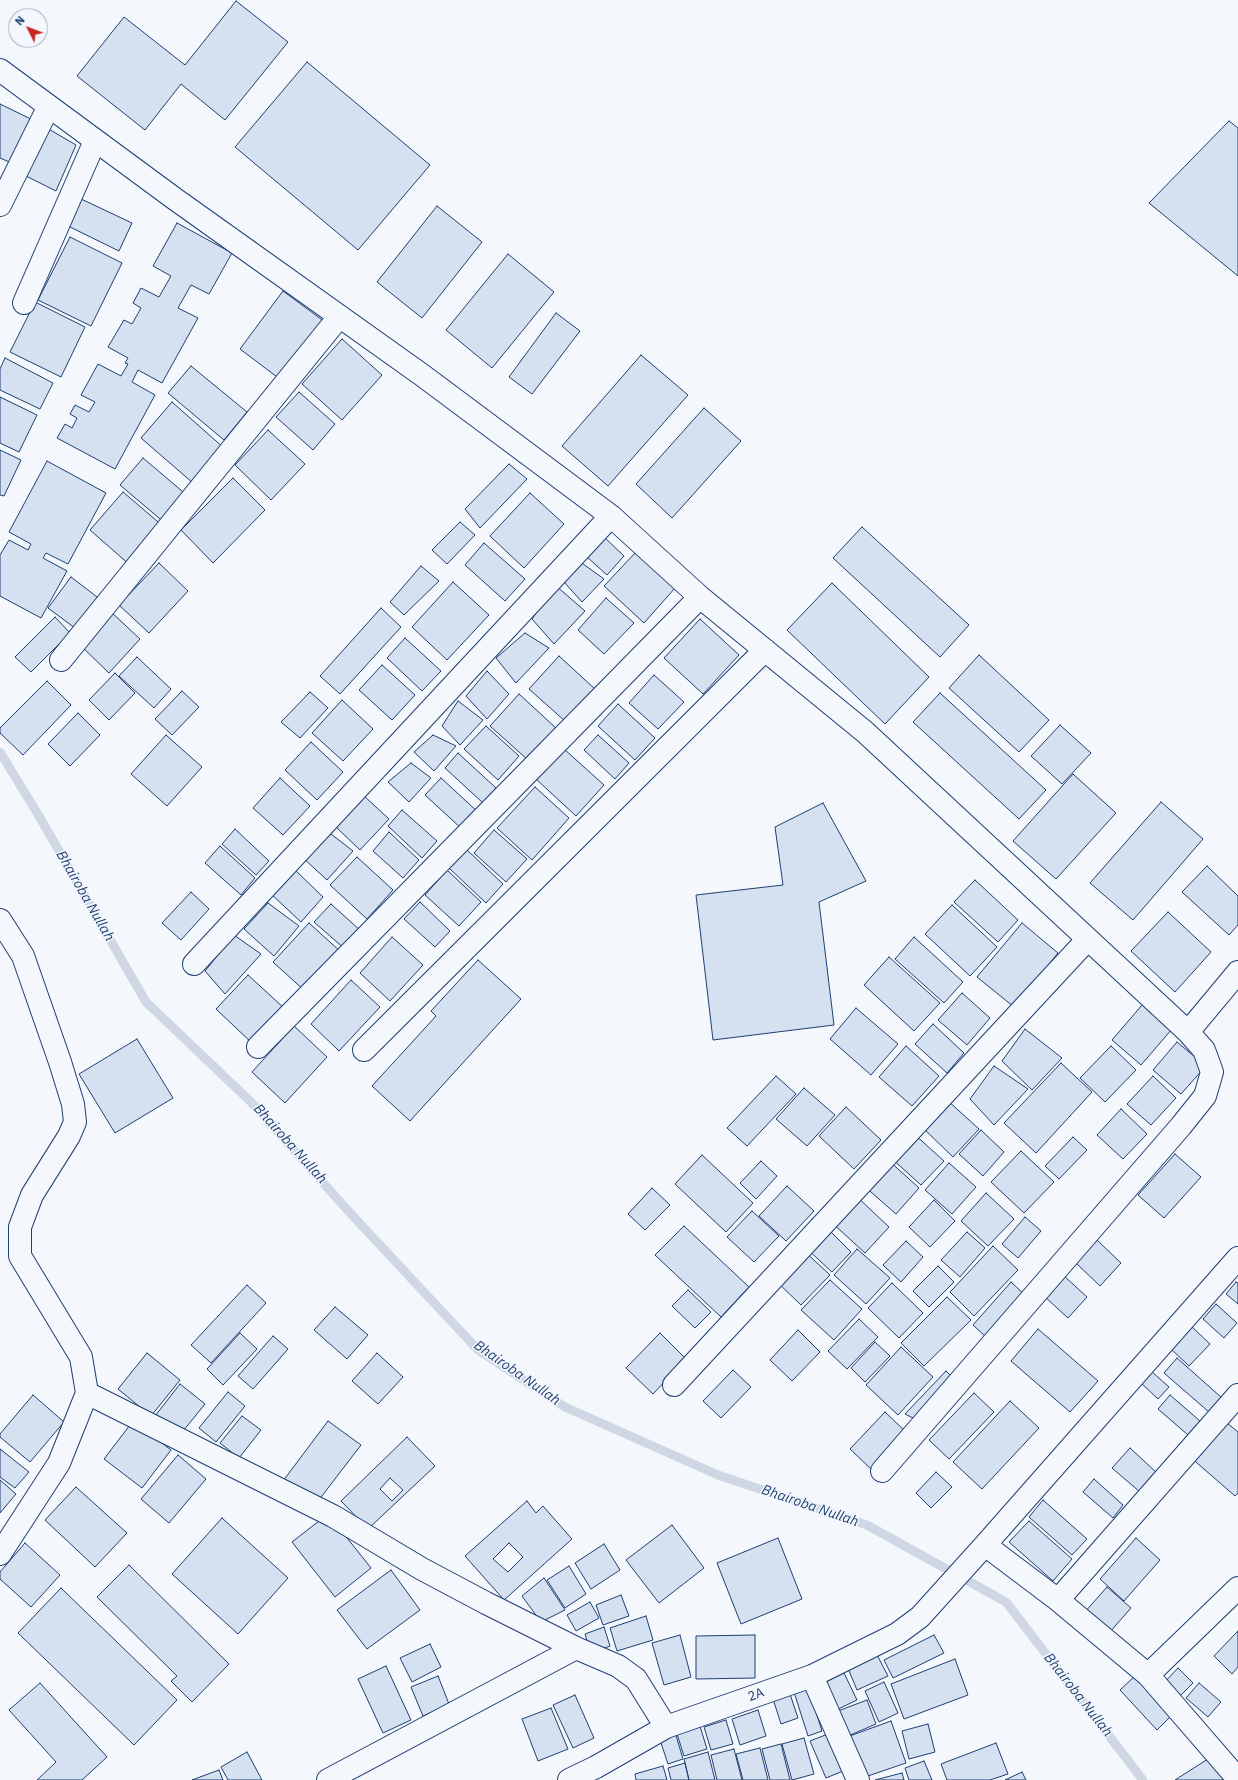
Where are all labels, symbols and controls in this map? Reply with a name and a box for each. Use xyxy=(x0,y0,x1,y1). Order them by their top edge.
north arrow xyxy=(8,8,48,48)
text: N xyxy=(12,13,28,28)
water label: Bhairoba Nullah xyxy=(52,848,118,944)
water label: Bhairoba Nullah xyxy=(250,1101,330,1187)
water label: Bhairoba Nullah xyxy=(471,1337,563,1409)
water label: Bhairoba Nullah xyxy=(759,1482,861,1530)
water label: Bhairoba Nullah xyxy=(1040,1650,1116,1740)
street label: 2A xyxy=(746,1685,766,1705)

